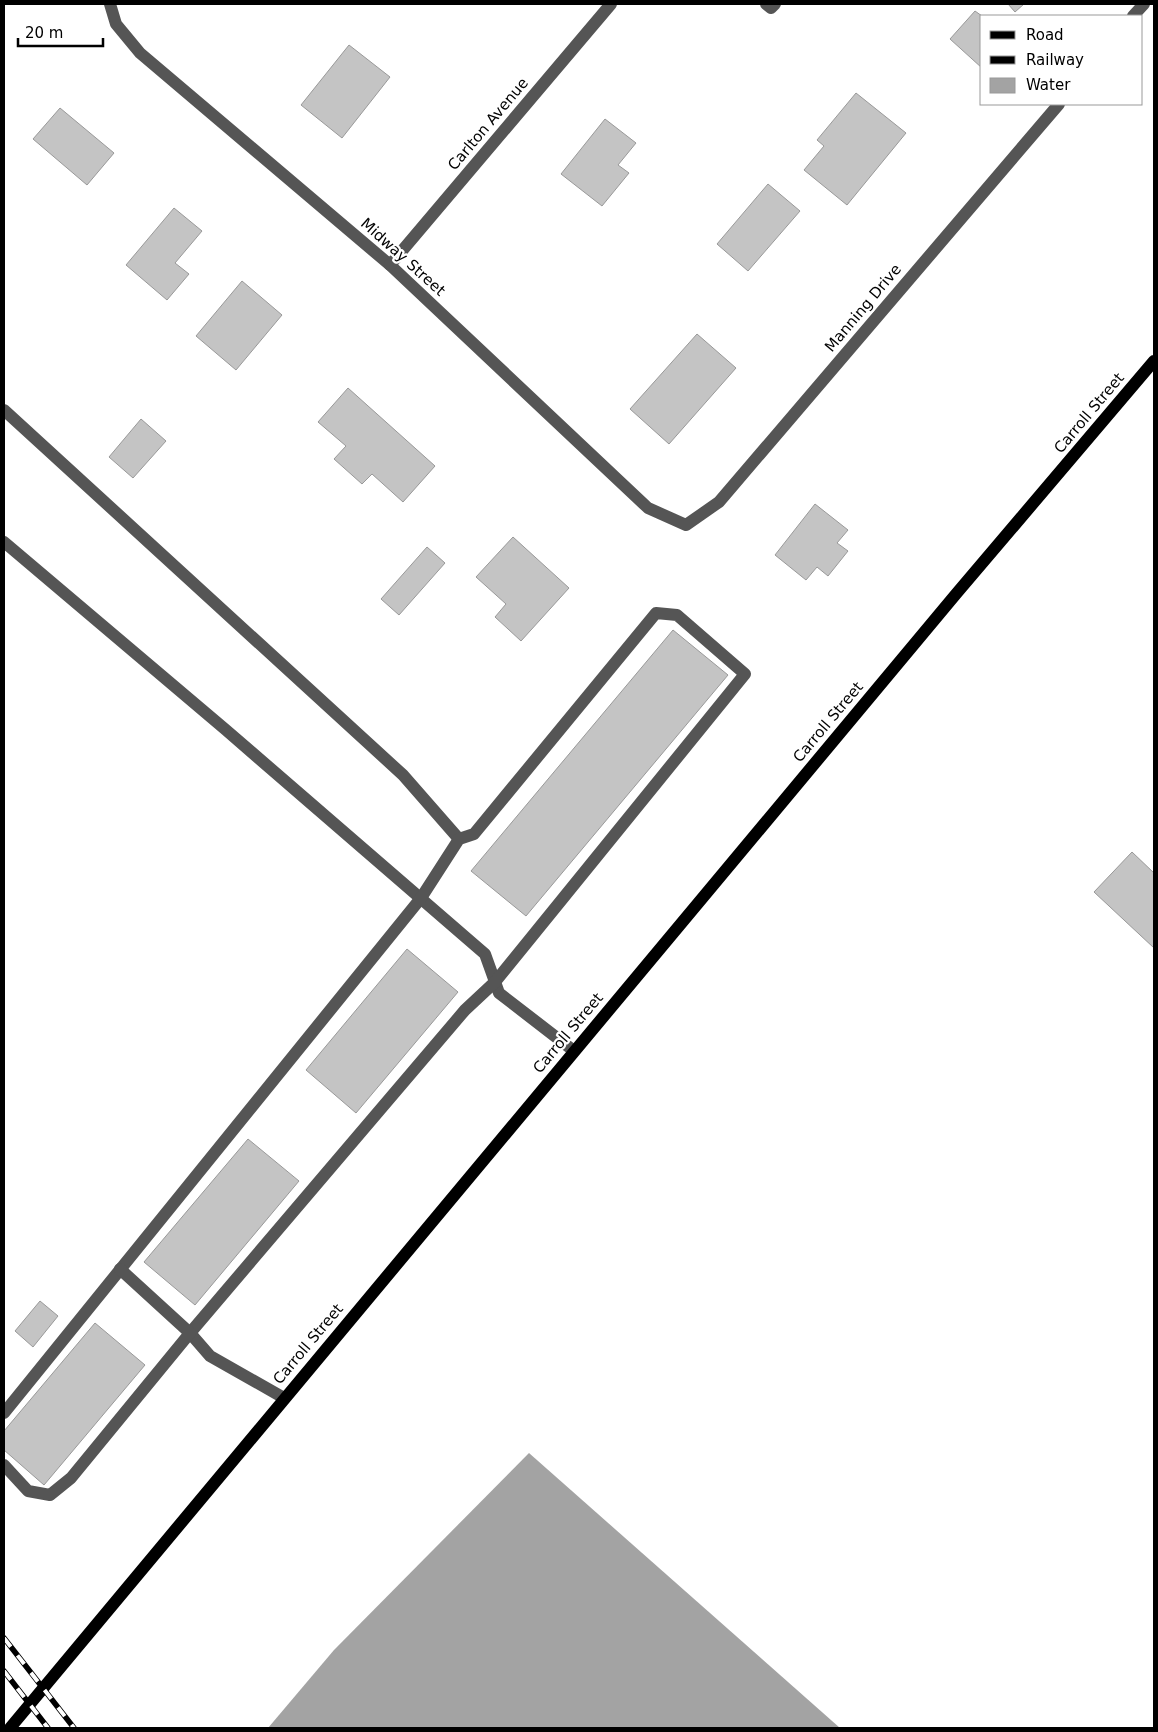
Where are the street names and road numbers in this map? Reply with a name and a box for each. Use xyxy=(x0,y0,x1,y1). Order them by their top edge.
street label: Carlton Avenue xyxy=(444,74,532,174)
street label: Midway Street xyxy=(357,214,449,300)
street label: Manning Drive xyxy=(821,260,905,356)
street label: Carroll Street xyxy=(1050,369,1128,457)
street label: Carroll Street xyxy=(789,678,867,766)
street label: Carroll Street xyxy=(529,989,607,1077)
street label: Carroll Street xyxy=(269,1300,347,1388)

